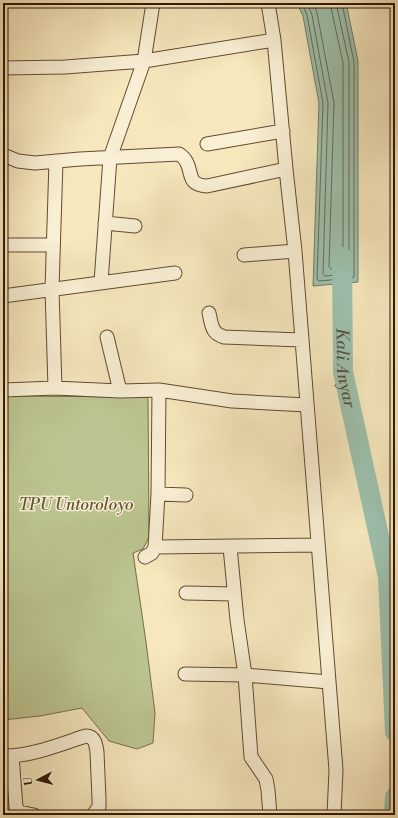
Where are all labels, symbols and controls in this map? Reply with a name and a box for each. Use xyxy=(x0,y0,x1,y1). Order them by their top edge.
water label: Kali Anyar xyxy=(331,328,361,411)
park label: TPU Untoroloyo xyxy=(18,495,134,515)
north arrow xyxy=(18,760,58,800)
text: U xyxy=(22,776,37,786)

